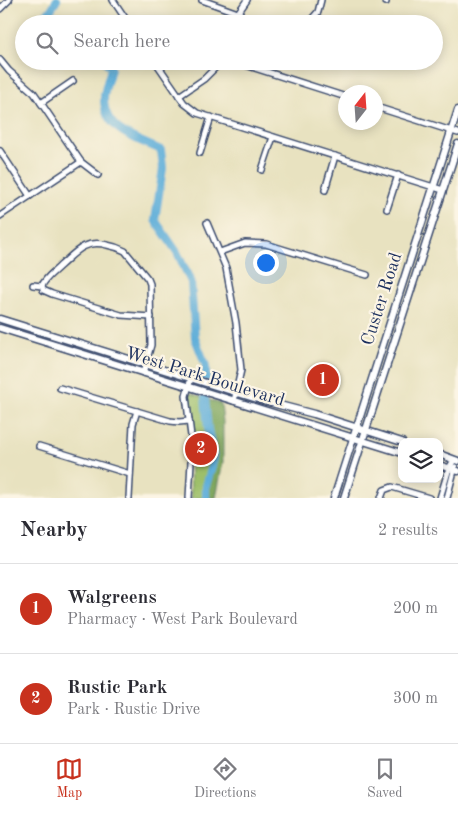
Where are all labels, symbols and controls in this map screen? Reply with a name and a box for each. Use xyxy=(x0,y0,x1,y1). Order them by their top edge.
search box xyxy=(15,15,443,70)
icon: search xyxy=(33,29,61,57)
text: Search here xyxy=(73,33,170,52)
north arrow xyxy=(338,85,383,130)
your location xyxy=(253,250,279,276)
street label: Custer Road xyxy=(359,250,405,348)
street label: West Park Boulevard xyxy=(123,344,287,410)
pin: 1 xyxy=(307,361,339,399)
pin: 2 xyxy=(185,430,217,468)
map controls xyxy=(398,438,443,483)
button: layers xyxy=(398,438,443,483)
text: Nearby xyxy=(20,520,88,541)
text: 2 results xyxy=(378,523,438,539)
text: Walgreens xyxy=(67,589,157,608)
text: 1 xyxy=(31,601,41,617)
text: 200 m xyxy=(393,601,438,617)
text: Pharmacy · West Park Boulevard xyxy=(67,612,298,628)
text: Rustic Park xyxy=(67,679,167,698)
text: 2 xyxy=(31,691,41,707)
text: 300 m xyxy=(393,691,438,707)
text: Park · Rustic Drive xyxy=(67,702,200,718)
tab: Map xyxy=(55,755,83,802)
tab: Directions xyxy=(194,755,256,802)
tab: Saved xyxy=(367,755,403,802)

